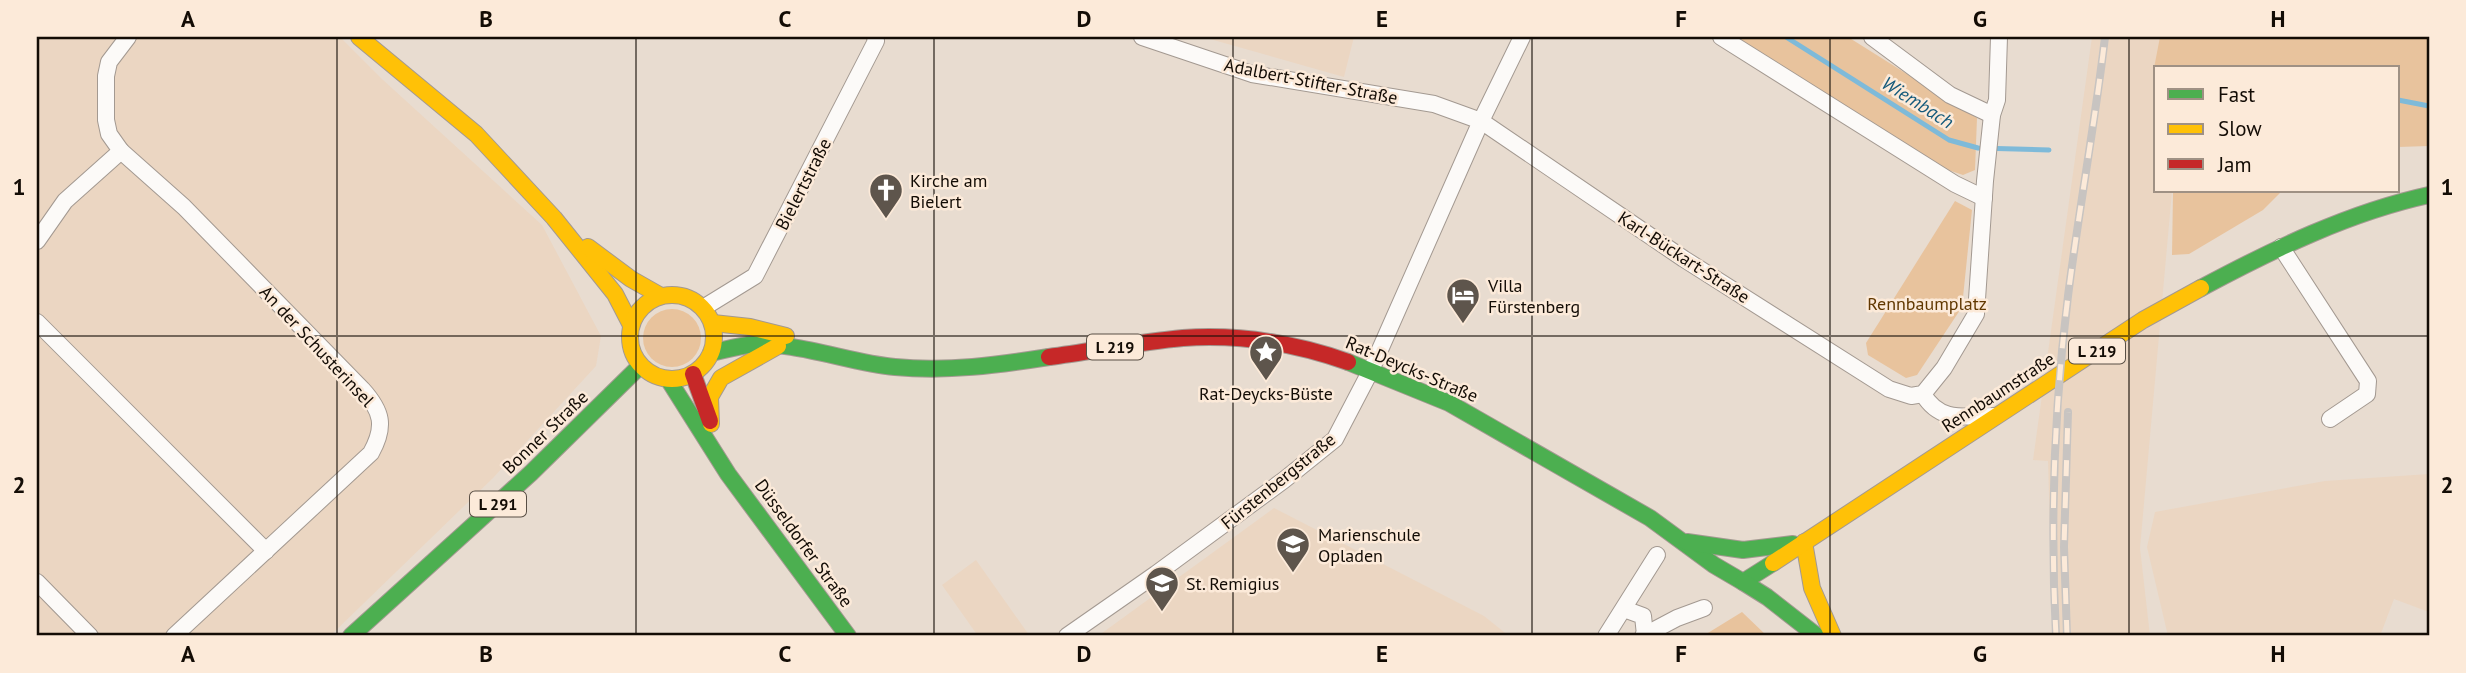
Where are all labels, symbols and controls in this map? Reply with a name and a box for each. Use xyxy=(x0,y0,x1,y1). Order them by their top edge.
text: A xyxy=(181,4,195,33)
text: B xyxy=(479,4,493,33)
text: C xyxy=(779,4,792,33)
text: D xyxy=(1077,4,1091,33)
text: E xyxy=(1376,4,1388,33)
text: F xyxy=(1675,4,1687,33)
text: G xyxy=(1973,4,1987,33)
text: H xyxy=(2271,4,2285,33)
street label: Adalbert-Stifter-Straße xyxy=(1222,53,1400,109)
legend xyxy=(2154,66,2400,192)
water label: Wiembach xyxy=(1878,71,1958,133)
text: Fast xyxy=(2218,81,2255,108)
text: Slow xyxy=(2218,115,2262,142)
street label: Bielertstraße xyxy=(770,134,836,234)
text: Jam xyxy=(2217,151,2252,178)
place label: Kirche am Bielert xyxy=(910,169,987,213)
church icon: Kirche am Bielert xyxy=(867,171,905,220)
text: 1 xyxy=(12,172,26,201)
text: 1 xyxy=(2440,172,2454,201)
street label: Karl-Bückart-Straße xyxy=(1614,206,1754,308)
place label: Villa Fürstenberg xyxy=(1487,274,1580,318)
hotel icon: Villa Fürstenberg xyxy=(1444,276,1482,325)
street label: An der Schusterinsel xyxy=(255,281,380,412)
park label: Rennbaumplatz xyxy=(1867,292,1987,315)
street label: Rat-Deycks-Straße xyxy=(1342,331,1482,407)
place icon: Rat-Deycks-Büste xyxy=(1247,333,1285,382)
road number: L 219 xyxy=(1087,334,1143,360)
road number: L 219 xyxy=(2069,338,2125,364)
street label: Rennbaumstraße xyxy=(1937,347,2059,437)
place label: Rat-Deycks-Büste xyxy=(1199,382,1333,405)
street label: Bonner Straße xyxy=(497,385,593,479)
street label: Fürstenbergstraße xyxy=(1216,428,1340,534)
text: 2 xyxy=(12,470,26,499)
text: 2 xyxy=(2440,470,2454,499)
street label: Düsseldorfer Straße xyxy=(750,475,858,611)
road number: L 291 xyxy=(470,491,526,516)
place label: Marienschule Opladen xyxy=(1318,523,1421,567)
school or university icon: Marienschule Opladen xyxy=(1274,525,1312,574)
school or university icon: St. Remigius xyxy=(1143,564,1181,613)
place label: St. Remigius xyxy=(1186,572,1279,595)
text: A xyxy=(181,639,195,668)
text: B xyxy=(479,639,493,668)
text: C xyxy=(779,639,792,668)
text: D xyxy=(1077,639,1091,668)
text: E xyxy=(1376,639,1388,668)
text: F xyxy=(1675,639,1687,668)
text: G xyxy=(1973,639,1987,668)
text: H xyxy=(2271,639,2285,668)

